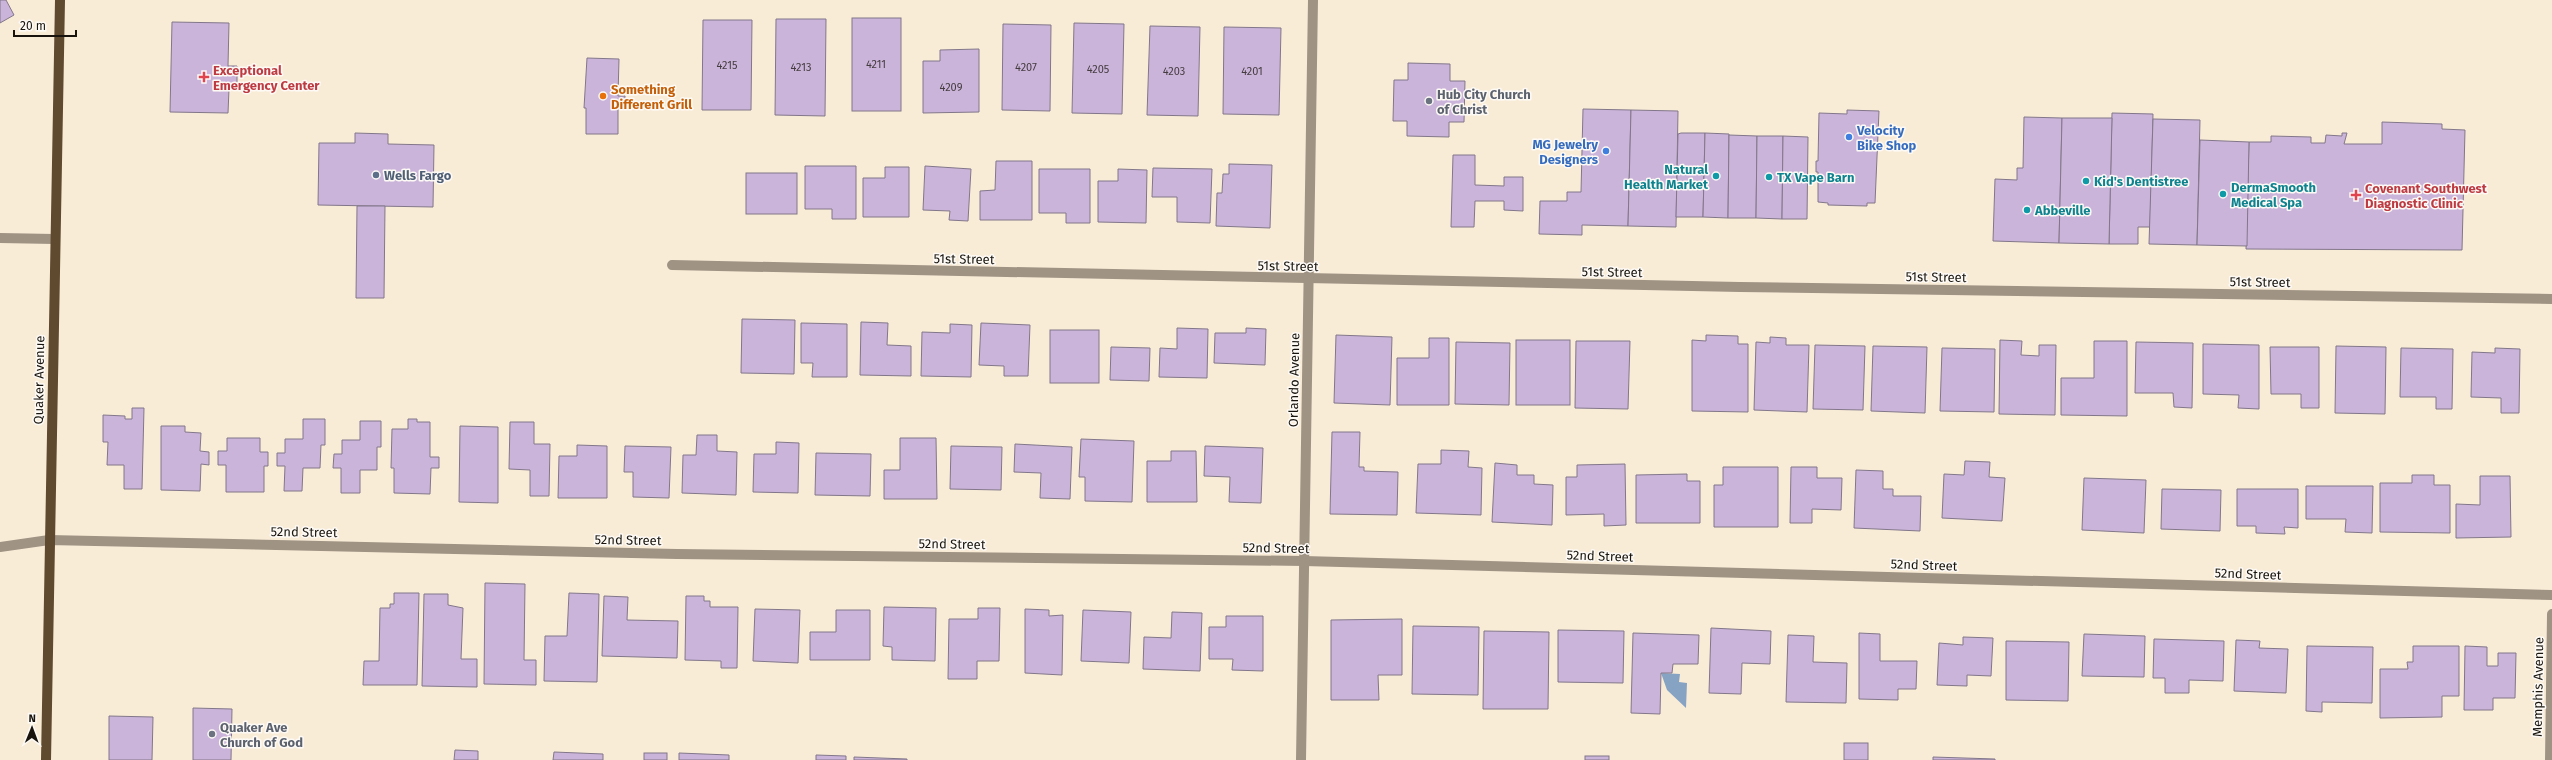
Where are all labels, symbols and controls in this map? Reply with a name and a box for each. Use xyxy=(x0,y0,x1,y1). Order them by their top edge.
scale bar xyxy=(14,12,76,38)
text: 20 m xyxy=(20,19,46,33)
house number: 4211 xyxy=(866,58,886,71)
house number: 4215 xyxy=(716,59,738,72)
house number: 4213 xyxy=(790,61,812,74)
house number: 4207 xyxy=(1015,61,1037,74)
place label: Exceptional Emergency Center xyxy=(213,63,320,93)
house number: 4205 xyxy=(1087,63,1110,76)
house number: 4203 xyxy=(1163,65,1185,78)
house number: 4201 xyxy=(1241,65,1263,78)
marker: Exceptional Emergency Center xyxy=(198,71,210,83)
house number: 4209 xyxy=(940,81,963,94)
place label: Something Different Grill xyxy=(611,82,692,112)
place label: Hub City Church of Christ xyxy=(1437,87,1531,117)
marker: Something Different Grill xyxy=(598,91,608,101)
marker: Hub City Church of Christ xyxy=(1424,96,1434,106)
place label: Velocity Bike Shop xyxy=(1856,123,1916,153)
marker: Velocity Bike Shop xyxy=(1844,132,1854,142)
place label: MG Jewelry Designers xyxy=(1532,137,1599,167)
marker: MG Jewelry Designers xyxy=(1601,146,1611,156)
place label: Natural Health Market xyxy=(1624,162,1709,192)
place label: Wells Fargo xyxy=(384,168,452,183)
marker: Wells Fargo xyxy=(371,170,381,180)
place label: TX Vape Barn xyxy=(1777,170,1855,185)
marker: Natural Health Market xyxy=(1711,171,1721,181)
marker: TX Vape Barn xyxy=(1764,172,1774,182)
place label: Kid's Dentistree xyxy=(2094,174,2188,189)
marker: Kid's Dentistree xyxy=(2081,176,2091,186)
place label: DermaSmooth Medical Spa xyxy=(2231,180,2316,210)
place label: Covenant Southwest Diagnostic Clinic xyxy=(2365,181,2488,211)
marker: DermaSmooth Medical Spa xyxy=(2218,189,2228,199)
marker: Covenant Southwest Diagnostic Clinic xyxy=(2350,189,2362,201)
place label: Abbeville xyxy=(2034,203,2090,218)
marker: Abbeville xyxy=(2022,205,2032,215)
street label: 51st Street xyxy=(933,251,995,267)
street label: 51st Street xyxy=(1257,258,1319,274)
street label: 51st Street xyxy=(1581,264,1643,280)
street label: 51st Street xyxy=(1905,269,1967,285)
street label: 51st Street xyxy=(2229,274,2291,290)
street label: Orlando Avenue xyxy=(1286,333,1302,427)
street label: Quaker Avenue xyxy=(31,335,47,425)
street label: 52nd Street xyxy=(270,524,338,540)
street label: 52nd Street xyxy=(594,532,662,548)
street label: 52nd Street xyxy=(918,536,986,552)
street label: 52nd Street xyxy=(1242,540,1310,556)
street label: 52nd Street xyxy=(1566,547,1634,565)
street label: 52nd Street xyxy=(1890,556,1958,574)
street label: 52nd Street xyxy=(2214,565,2282,583)
street label: Memphis Avenue xyxy=(2530,637,2546,737)
north arrow xyxy=(12,708,52,748)
text: N xyxy=(28,712,36,725)
place label: Quaker Ave Church of God xyxy=(220,720,303,750)
marker: Quaker Ave Church of God xyxy=(207,729,217,739)

